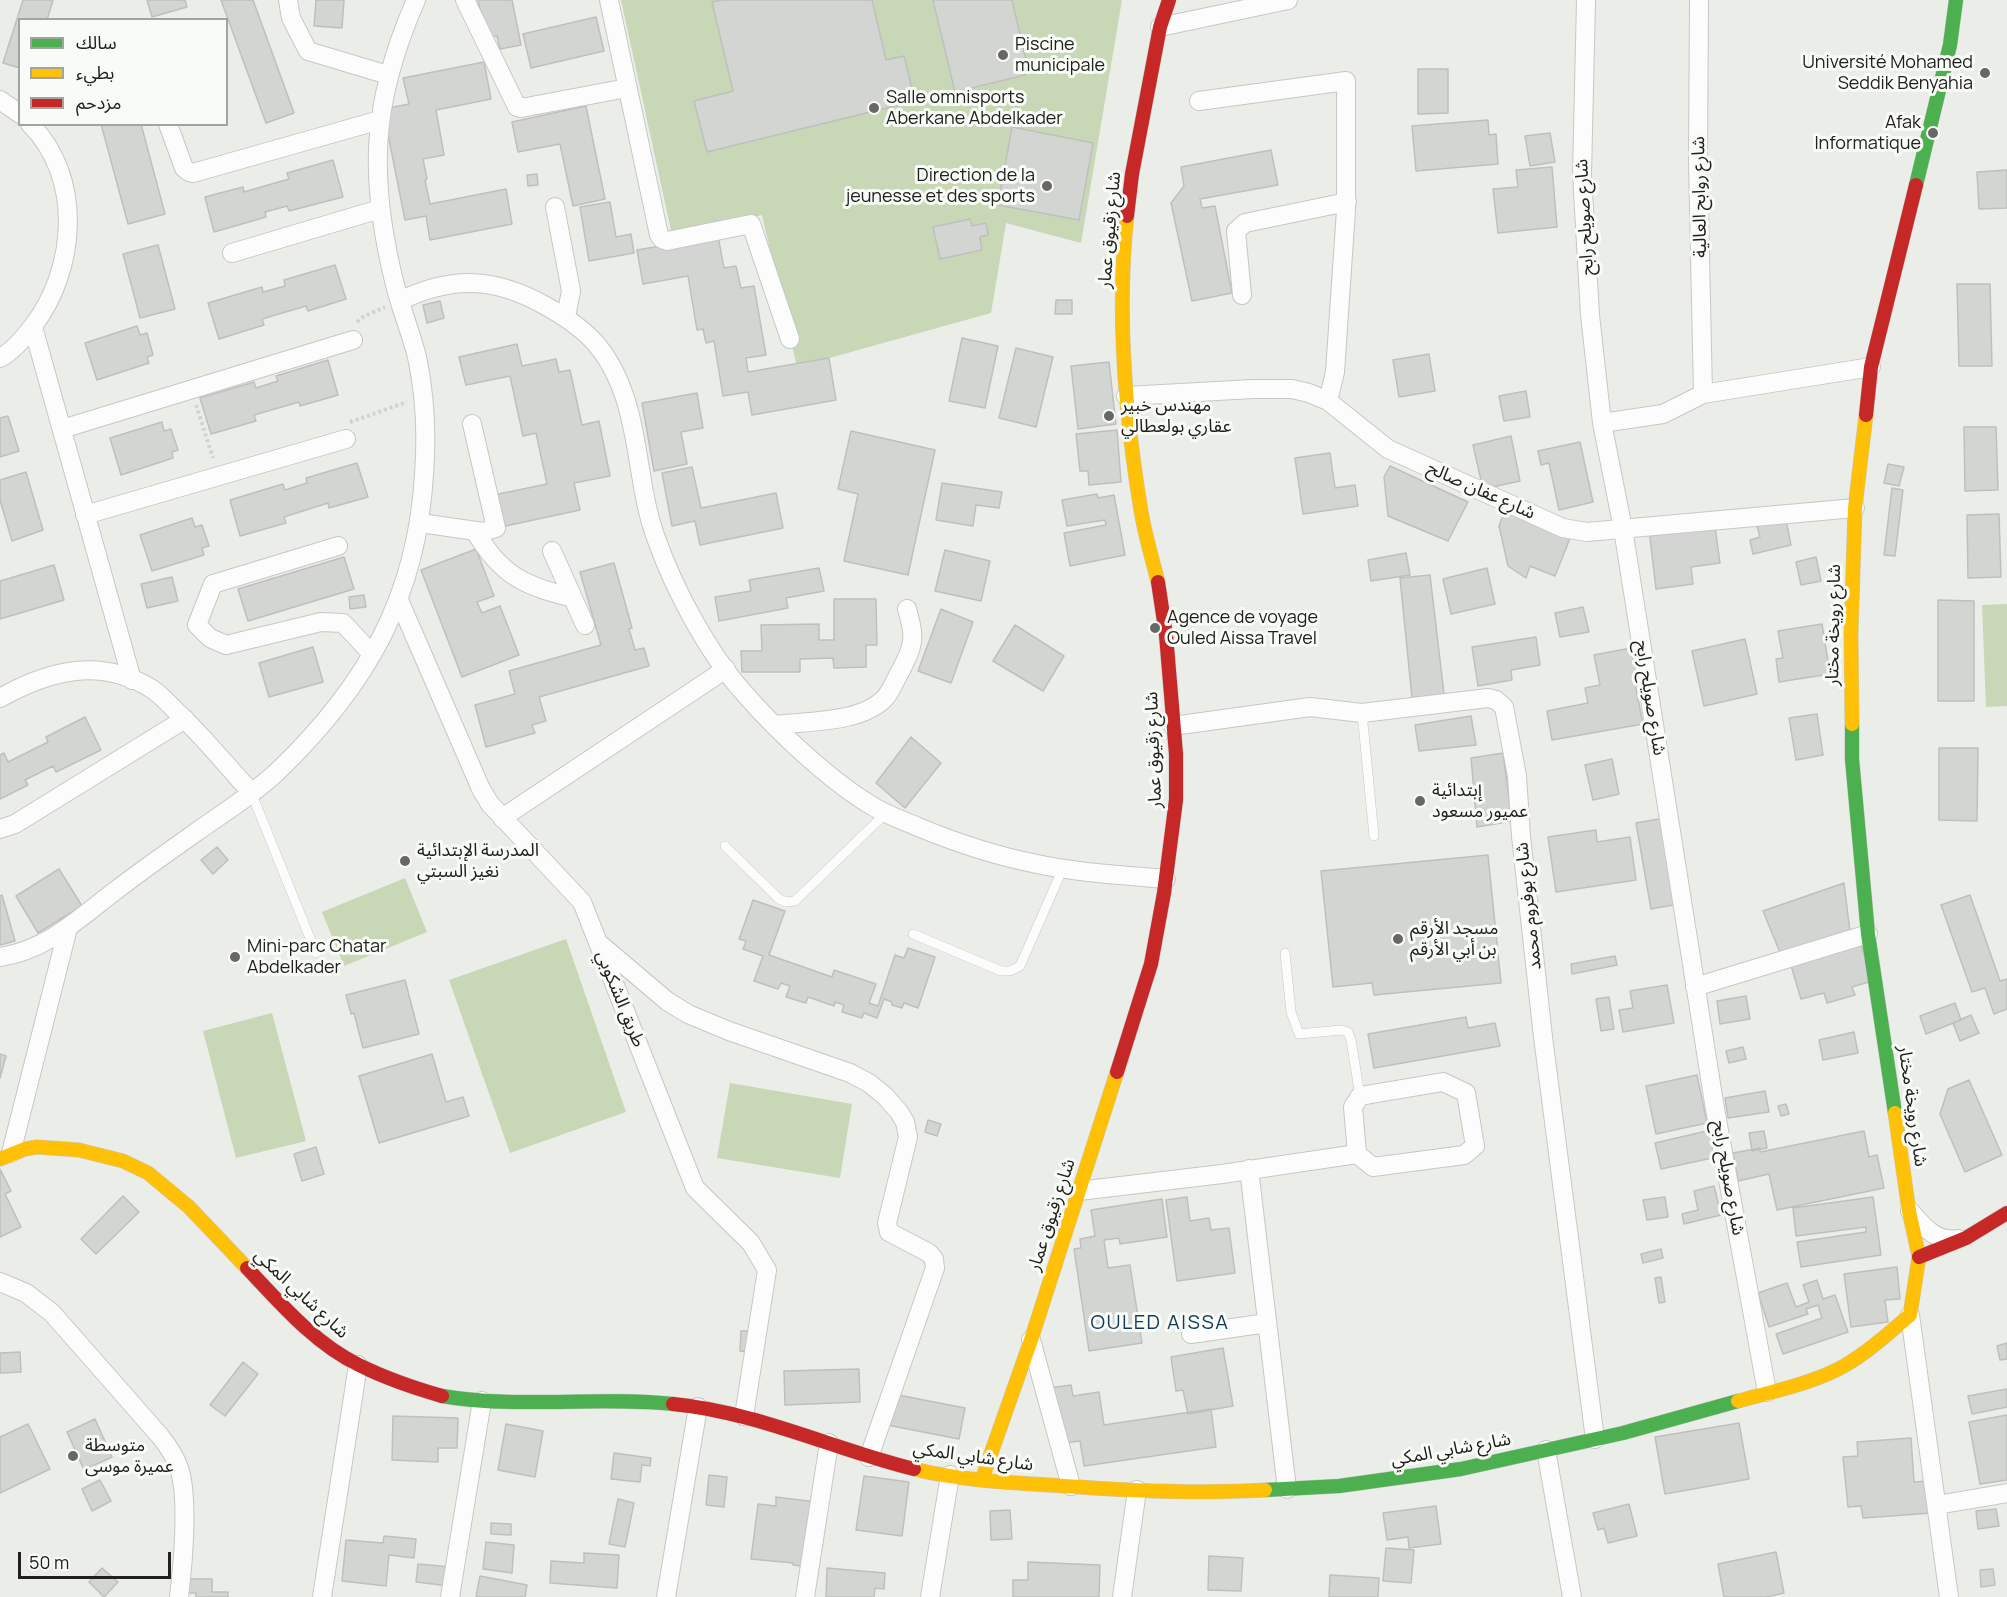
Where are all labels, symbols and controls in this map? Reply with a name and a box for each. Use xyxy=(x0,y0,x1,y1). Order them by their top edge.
legend xyxy=(18,18,228,126)
text: سالك xyxy=(76,30,117,54)
place label: Piscine municipale xyxy=(1015,34,1105,76)
marker: Piscine municipale xyxy=(996,48,1010,62)
place label: Université Mohamed Seddik Benyahia xyxy=(1802,52,1973,94)
text: بطيء xyxy=(76,60,114,84)
marker: Université Mohamed Seddik Benyahia xyxy=(1978,66,1992,80)
place label: Salle omnisports Aberkane Abdelkader xyxy=(886,87,1063,130)
text: مزدحم xyxy=(76,90,121,114)
marker: Salle omnisports Aberkane Abdelkader xyxy=(867,101,881,115)
place label: Afak Informatique xyxy=(1814,112,1921,154)
marker: Afak Informatique xyxy=(1926,126,1940,140)
street label: شارع روابح العالية xyxy=(1688,136,1712,258)
street label: شارع صويلح رابح xyxy=(1571,158,1599,276)
place label: Direction de la jeunesse et des sports xyxy=(846,165,1035,207)
street label: شارع زقيوق عمار xyxy=(1094,171,1126,289)
marker: Direction de la jeunesse et des sports xyxy=(1040,179,1054,193)
place label: مهندس خبير عقاري بولعطالي xyxy=(1121,395,1231,438)
marker: مهندس خبير عقاري بولعطالي xyxy=(1102,409,1116,423)
street label: شارع عفان صالح xyxy=(1424,458,1538,524)
street label: شارع رويخة مختار xyxy=(1822,564,1846,686)
place label: Agence de voyage Ouled Aissa Travel xyxy=(1167,607,1318,650)
marker: Agence de voyage Ouled Aissa Travel xyxy=(1148,621,1162,635)
street label: شارع صويلح رابح xyxy=(1630,639,1670,757)
street label: شارع زقيوق عمار xyxy=(1141,691,1167,809)
place label: إبتدائية عميور مسعود xyxy=(1432,780,1528,822)
marker: إبتدائية عميور مسعود xyxy=(1413,794,1427,808)
place label: المدرسة الإبتدائية نغيز السبتي xyxy=(417,840,539,882)
street label: شارع بوفروم محمد xyxy=(1512,841,1546,971)
marker: المدرسة الإبتدائية نغيز السبتي xyxy=(398,854,412,868)
place label: مسجد الأرقم بن أبي الأرقم xyxy=(1410,918,1498,960)
marker: مسجد الأرقم بن أبي الأرقم xyxy=(1391,932,1405,946)
place label: Mini-parc Chatar Abdelkader xyxy=(247,936,387,978)
street label: طريق الشكوبي xyxy=(591,948,649,1050)
marker: Mini-parc Chatar Abdelkader xyxy=(228,950,242,964)
street label: شارع رويخة مختار xyxy=(1893,1044,1931,1168)
street label: شارع صويلح رابح xyxy=(1707,1119,1749,1237)
street label: شارع زقيوق عمار xyxy=(1024,1156,1080,1274)
street label: شارع شابي المكي xyxy=(249,1245,353,1343)
district label: OULED AISSA xyxy=(1090,1311,1230,1335)
street label: شارع شابي المكي xyxy=(1389,1429,1513,1471)
place label: متوسطة عميرة موسى xyxy=(85,1435,174,1478)
street label: شارع شابي المكي xyxy=(911,1438,1035,1476)
marker: متوسطة عميرة موسى xyxy=(66,1449,80,1463)
scale bar xyxy=(21,1540,174,1578)
text: 50 m xyxy=(29,1550,69,1574)

